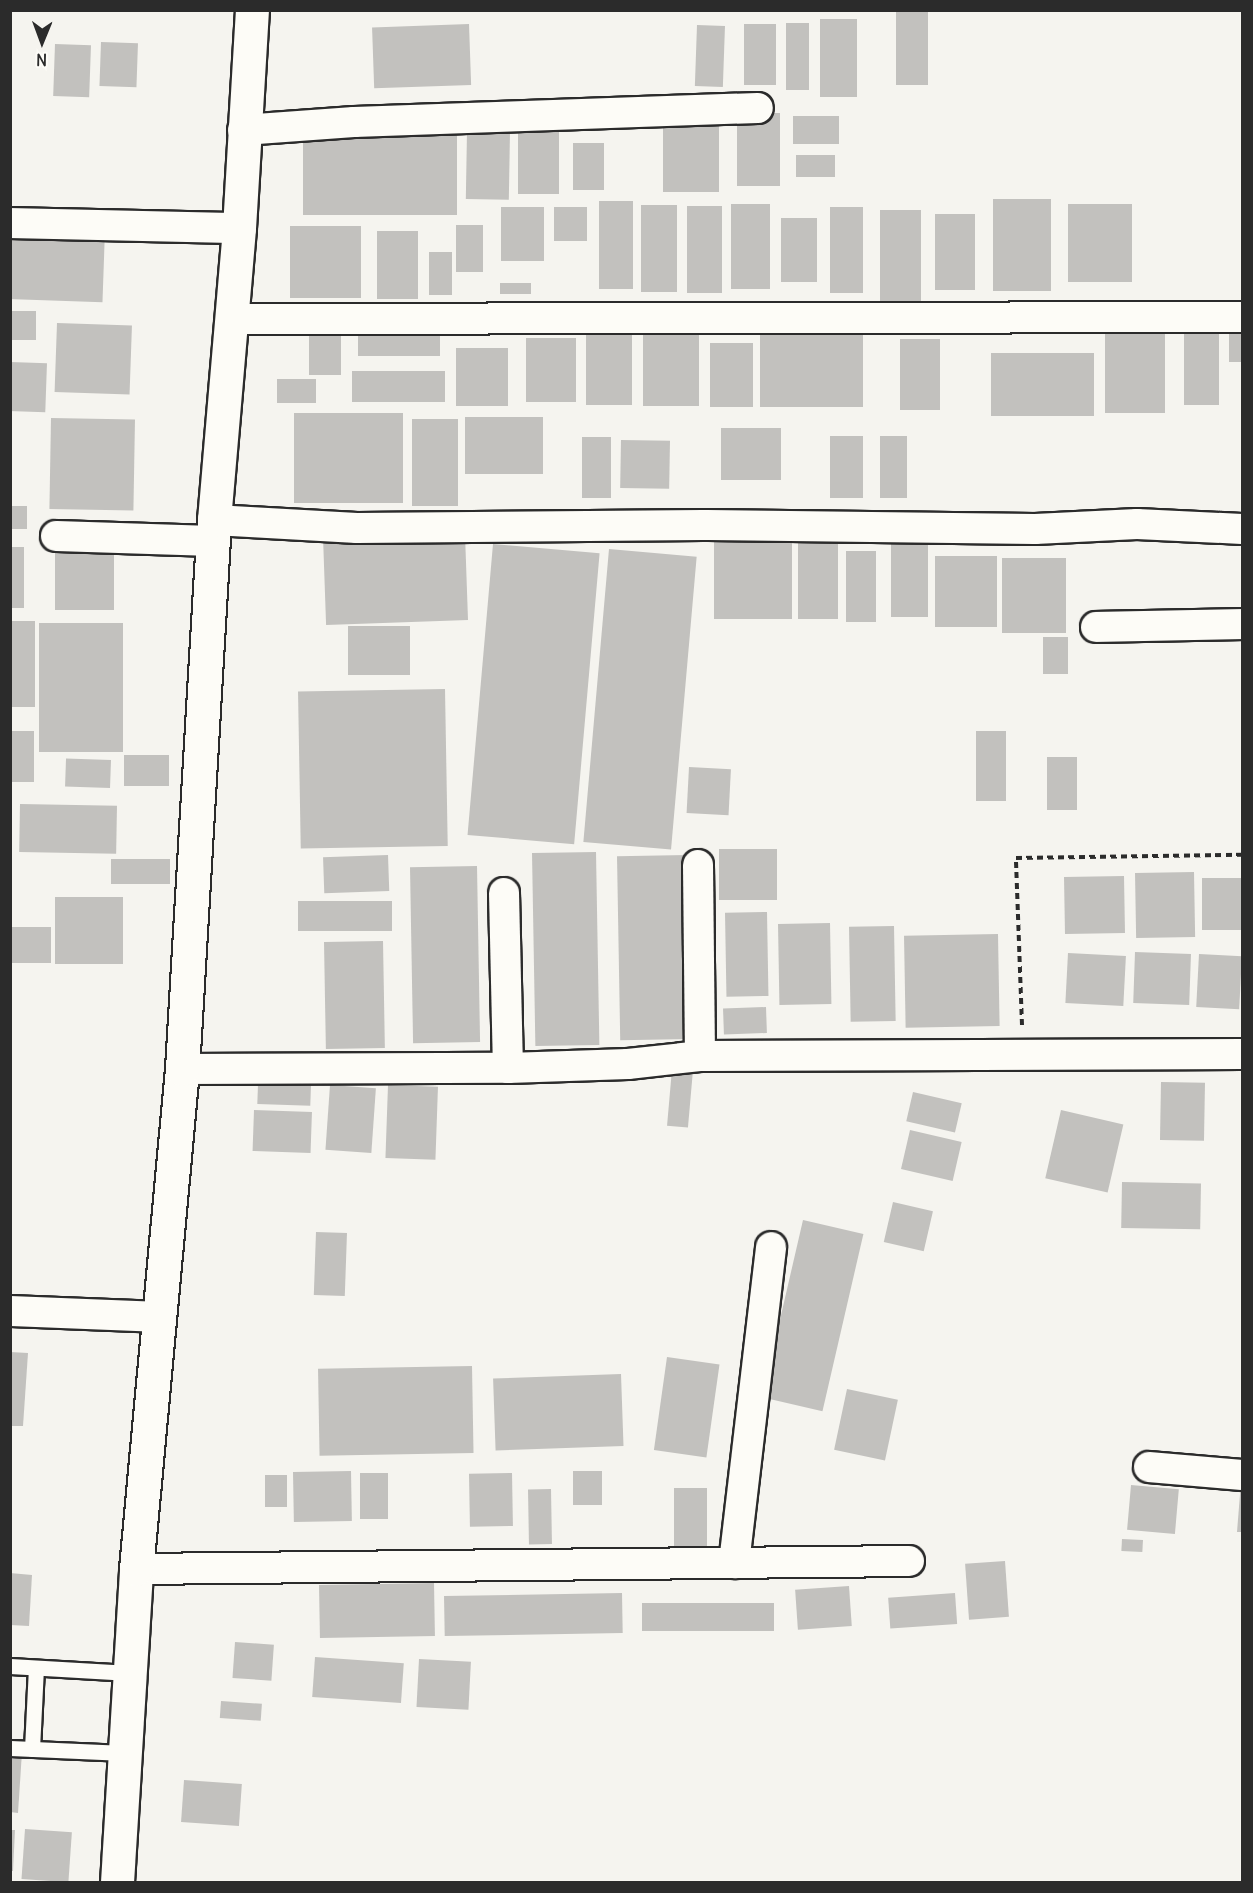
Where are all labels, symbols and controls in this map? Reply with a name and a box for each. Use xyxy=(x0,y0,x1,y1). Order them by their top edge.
north arrow xyxy=(12,12,72,72)
text: N xyxy=(36,50,47,70)

